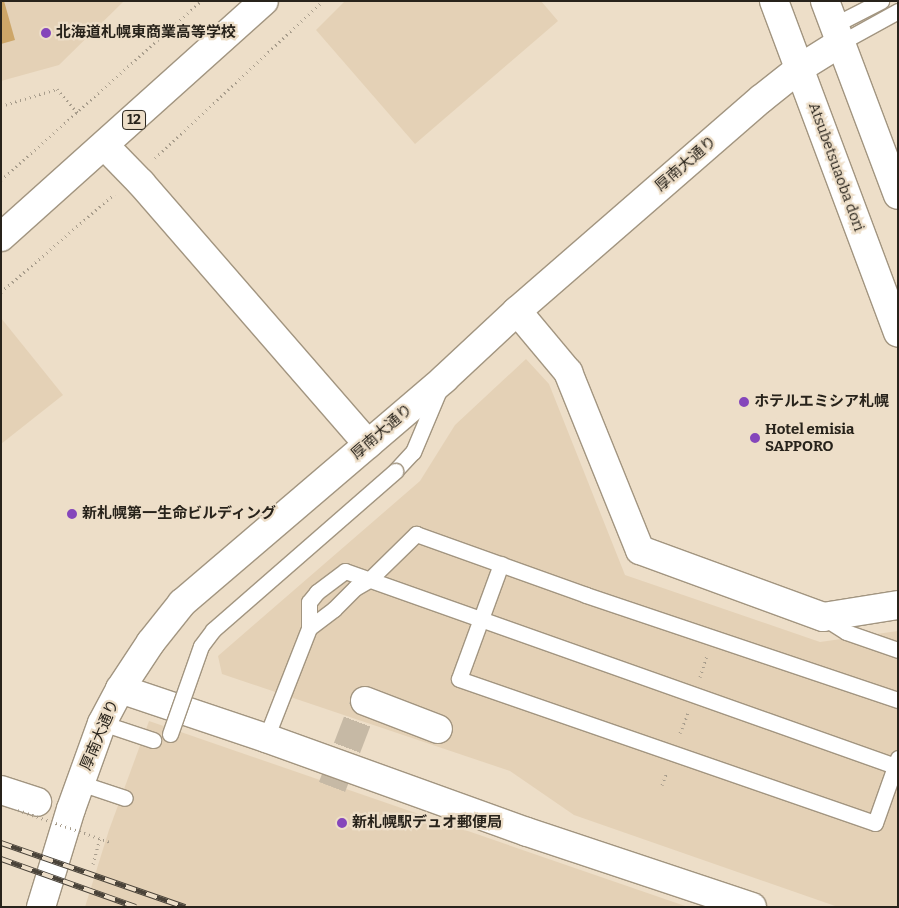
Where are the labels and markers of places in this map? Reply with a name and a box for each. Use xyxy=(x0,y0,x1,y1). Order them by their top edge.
place label: 北海道札幌東商業高等学校 xyxy=(56,24,236,42)
marker: 北海道札幌東商業高等学校 xyxy=(40,27,52,39)
place label: ホテルエミシア札幌 xyxy=(754,393,889,411)
marker: ホテルエミシア札幌 xyxy=(738,396,750,408)
place label: Hotel emisia SAPPORO xyxy=(765,420,854,455)
marker: Hotel emisia SAPPORO xyxy=(749,432,761,444)
place label: 新札幌第一生命ビルディング xyxy=(82,505,277,523)
marker: 新札幌第一生命ビルディング xyxy=(66,508,78,520)
place label: 新札幌駅デュオ郵便局 xyxy=(352,814,502,832)
marker: 新札幌駅デュオ郵便局 xyxy=(336,817,348,829)

